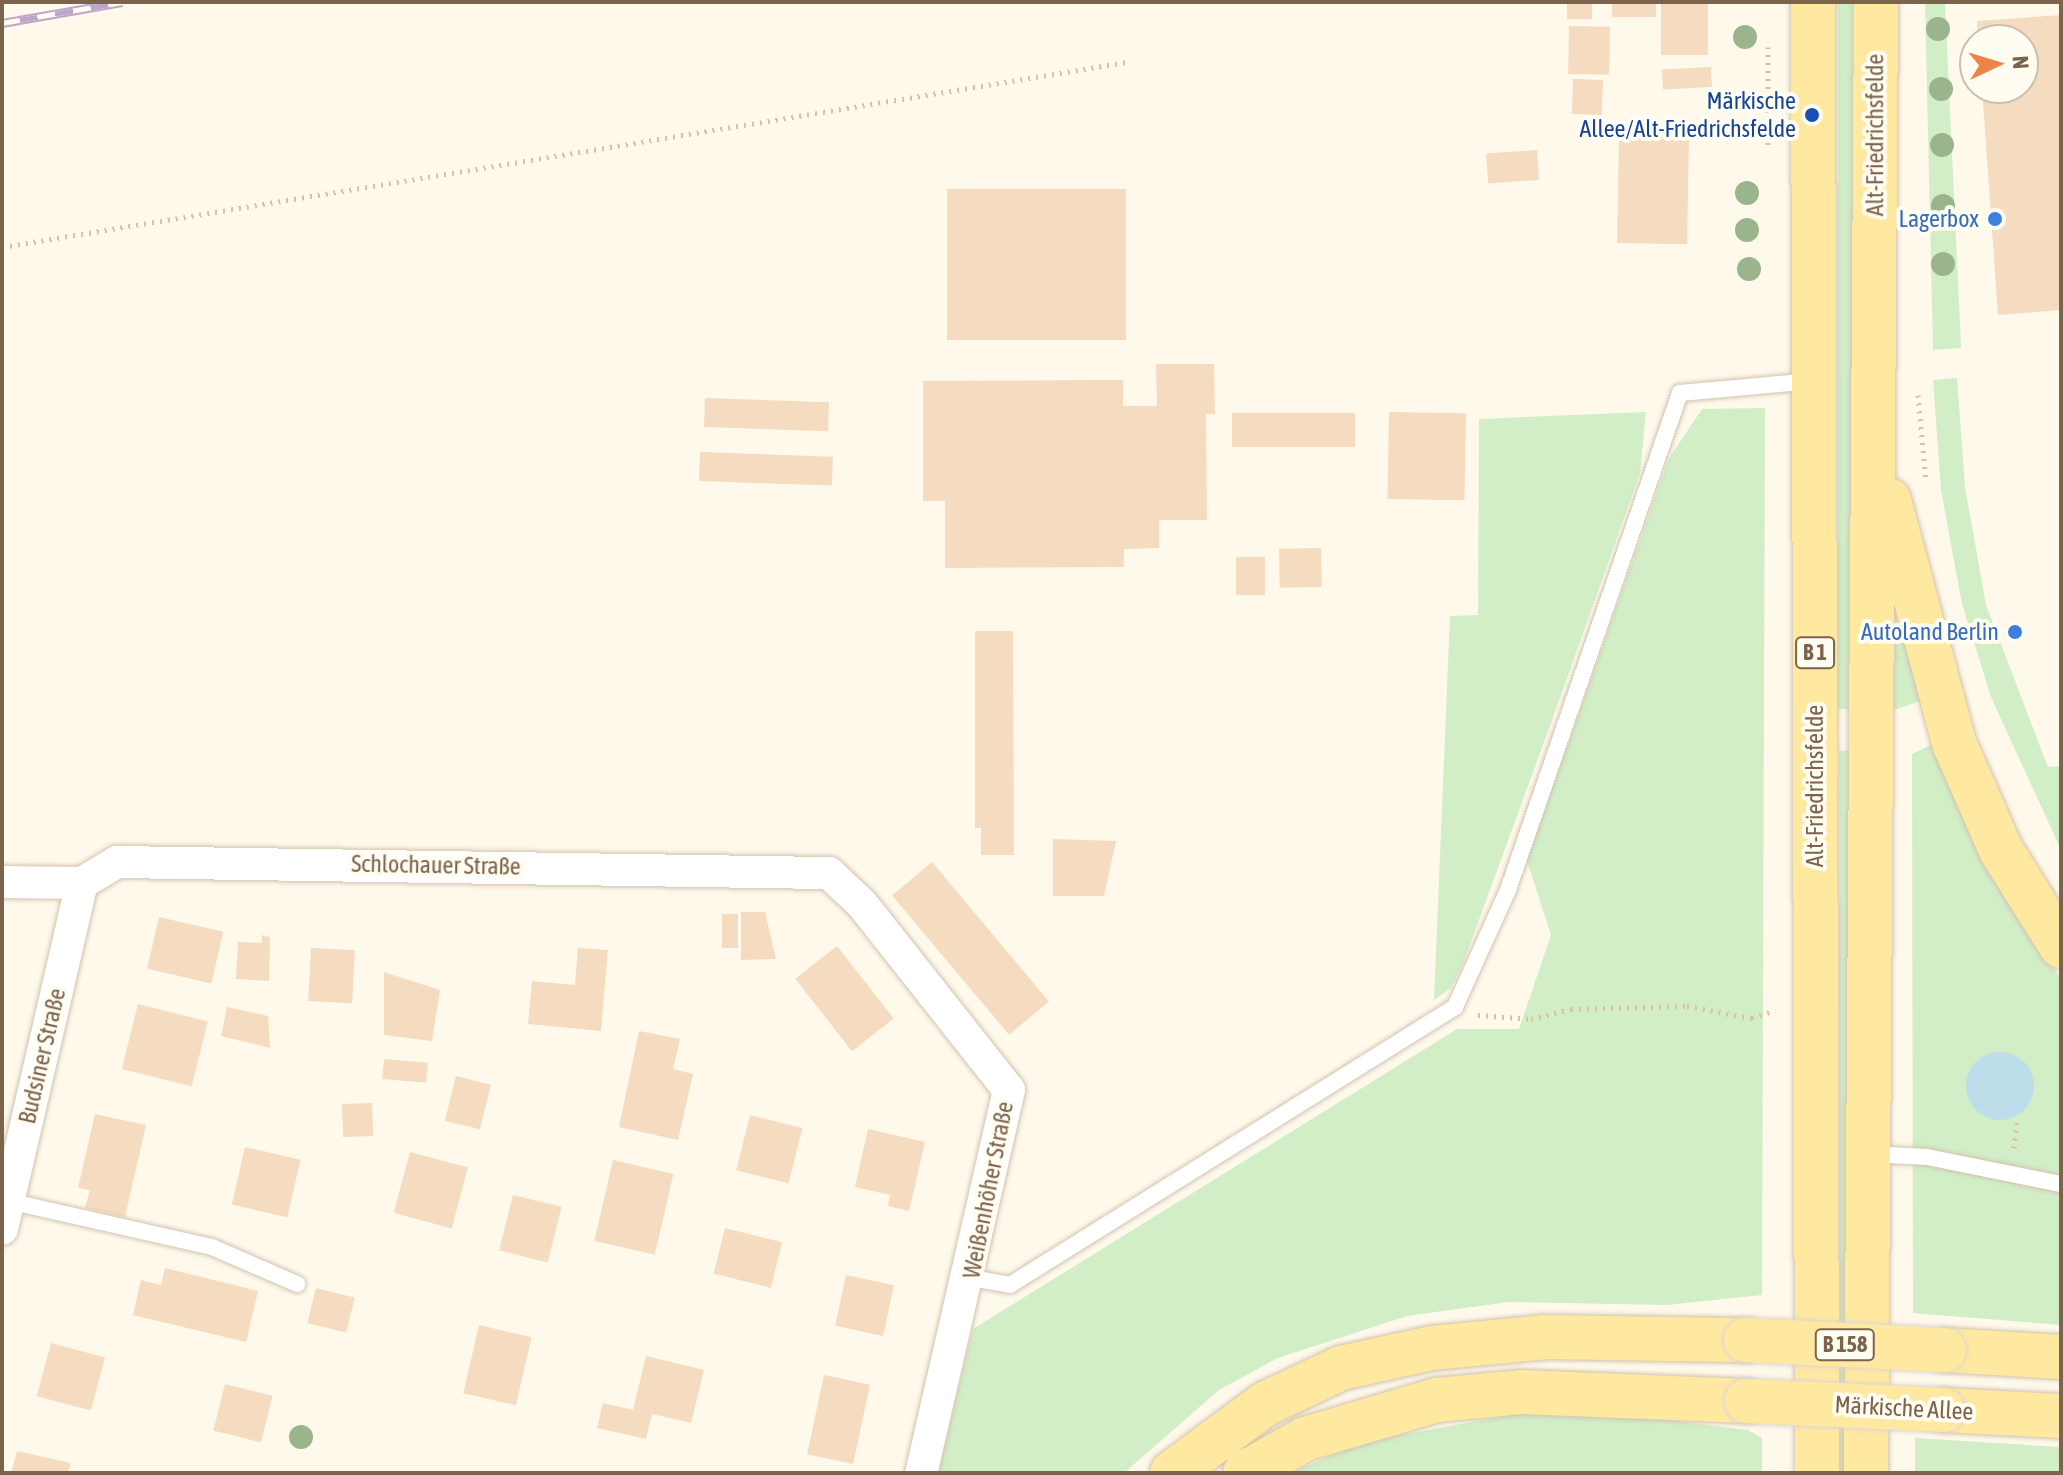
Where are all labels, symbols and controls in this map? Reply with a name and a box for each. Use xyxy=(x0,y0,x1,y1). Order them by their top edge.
north arrow xyxy=(1959,24,2039,104)
street label: Alt-Friedrichsfelde xyxy=(1861,54,1889,216)
text: N xyxy=(2008,55,2034,70)
place label: Märkische Allee/Alt-Friedrichsfelde xyxy=(1579,87,1796,143)
marker: Märkische Allee/Alt-Friedrichsfelde xyxy=(1803,106,1821,124)
place label: Lagerbox xyxy=(1899,205,1979,233)
marker: Lagerbox xyxy=(1986,210,2004,228)
place label: Autoland Berlin xyxy=(1861,618,1999,646)
marker: Autoland Berlin xyxy=(2006,623,2024,641)
road number: B 1 xyxy=(1795,635,1835,671)
street label: Alt-Friedrichsfelde xyxy=(1801,705,1829,867)
street label: Schlochauer Straße xyxy=(351,849,521,881)
street label: Budsiner Straße xyxy=(12,985,72,1127)
street label: Weißenhöher Straße xyxy=(957,1099,1019,1281)
road number: B 158 xyxy=(1813,1327,1877,1363)
street label: Märkische Allee xyxy=(1834,1390,1974,1426)

